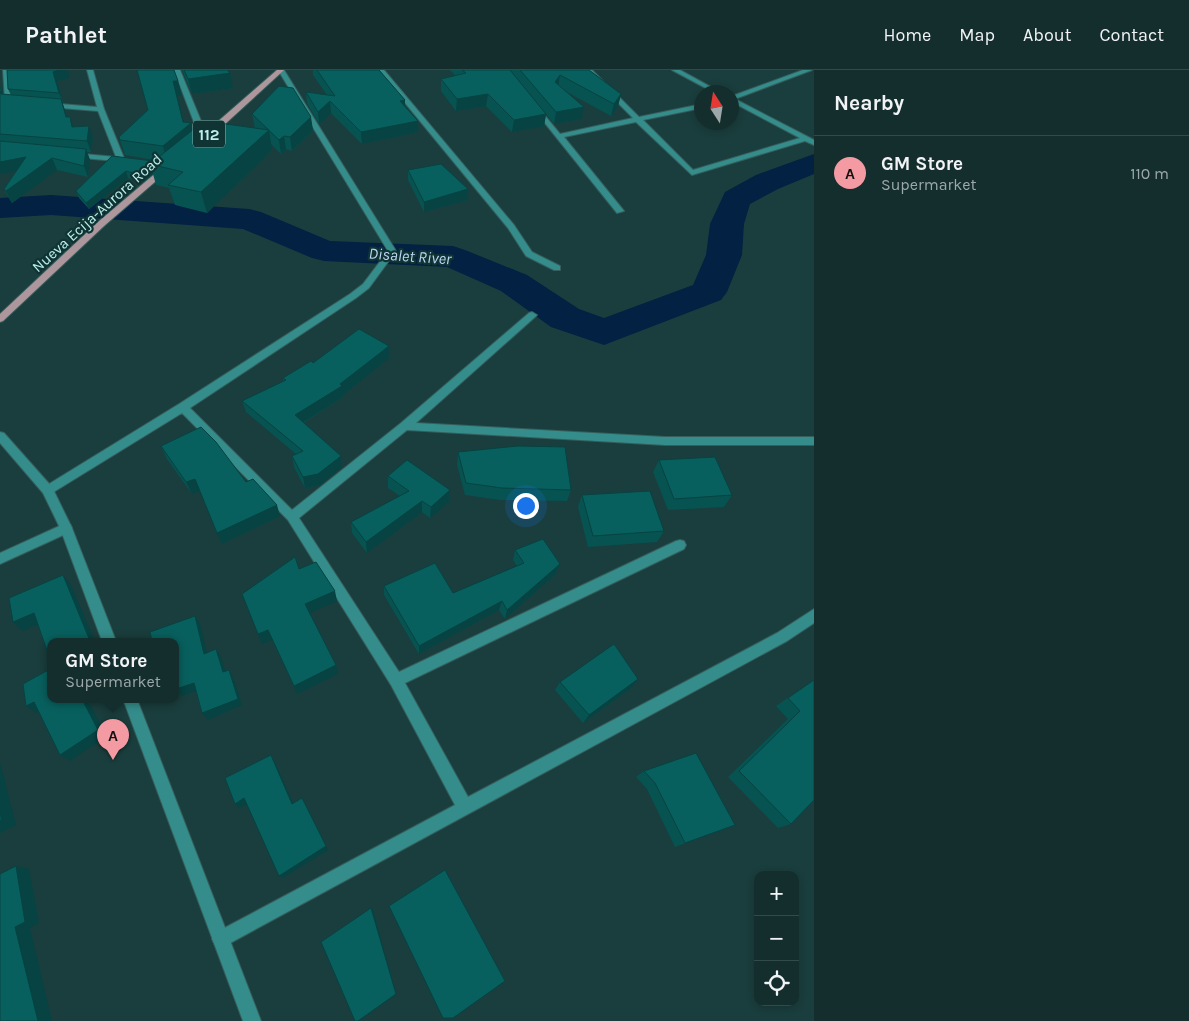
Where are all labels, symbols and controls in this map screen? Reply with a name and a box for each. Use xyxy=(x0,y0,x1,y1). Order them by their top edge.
text: Pathlet xyxy=(25,21,107,49)
text: Home xyxy=(883,24,931,46)
text: Map xyxy=(959,24,995,46)
text: About xyxy=(1023,24,1072,46)
text: Contact xyxy=(1100,24,1164,46)
north arrow xyxy=(694,85,739,130)
text: Nearby xyxy=(834,91,904,115)
road number: 112 xyxy=(193,121,225,148)
street label: Nueva Ecija-Aurora Road xyxy=(28,150,166,276)
text: GM Store xyxy=(881,153,963,175)
text: A xyxy=(845,164,855,183)
text: 110 m xyxy=(1130,164,1169,183)
text: Supermarket xyxy=(881,175,977,194)
water label: Disalet River xyxy=(368,244,453,268)
your location xyxy=(513,493,539,519)
popup xyxy=(47,638,179,703)
text: GM Store xyxy=(65,650,147,672)
text: Supermarket xyxy=(65,672,161,691)
pin: A xyxy=(97,719,129,760)
map controls xyxy=(754,871,799,1006)
button: + xyxy=(754,871,799,916)
button: − xyxy=(754,916,799,961)
button: locate xyxy=(754,961,799,1006)

